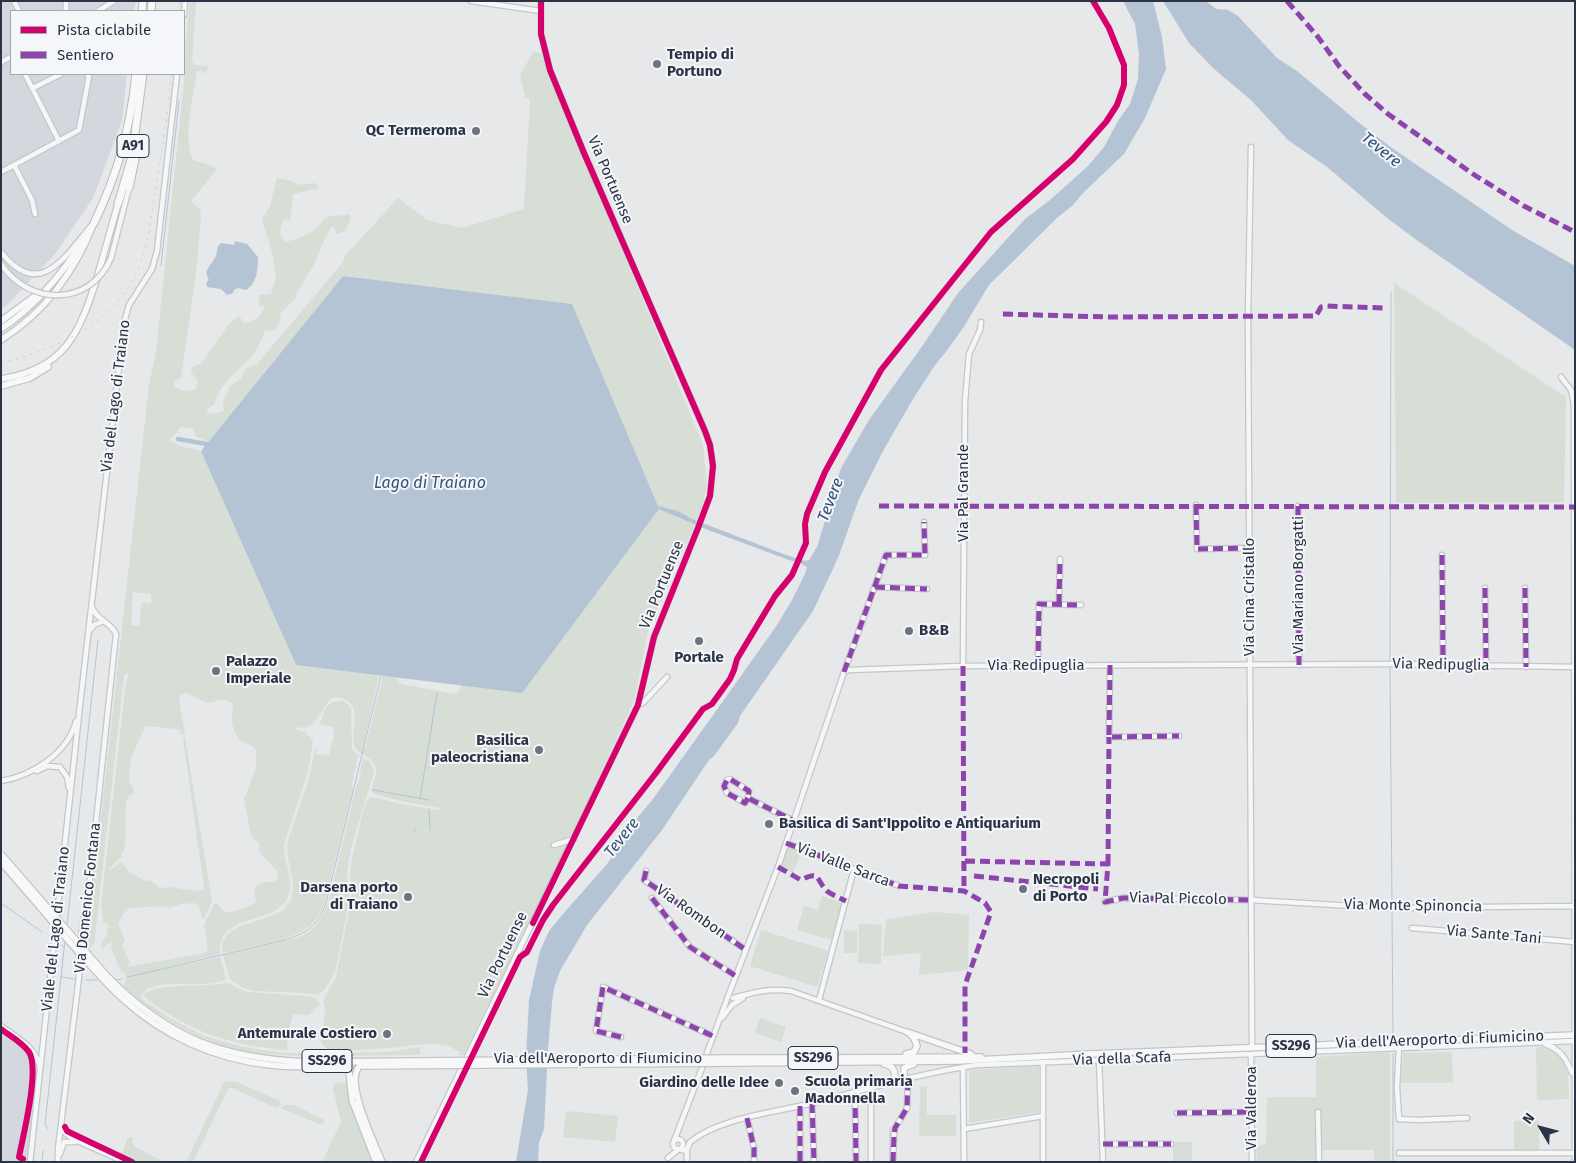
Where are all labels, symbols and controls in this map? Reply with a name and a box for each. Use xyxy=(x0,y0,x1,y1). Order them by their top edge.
legend xyxy=(10,10,185,75)
text: Pista ciclabile xyxy=(57,21,151,39)
text: Sentiero xyxy=(57,46,114,64)
place label: Tempio di Portuno xyxy=(667,46,734,81)
marker: Tempio di Portuno xyxy=(651,58,663,70)
place label: QC Termeroma xyxy=(366,122,466,140)
marker: QC Termeroma xyxy=(470,125,482,137)
water label: Tevere xyxy=(1357,128,1405,172)
street label: Via Portuense xyxy=(583,133,637,227)
road number: A91 xyxy=(117,134,149,158)
street label: Via del Lago di Traiano xyxy=(98,319,134,473)
street label: Via Pal Grande xyxy=(955,444,973,542)
water label: Lago di Traiano xyxy=(374,474,486,494)
water label: Tevere xyxy=(814,475,848,525)
street label: Via Mariano Borgatti xyxy=(1290,516,1308,654)
street label: Via Portuense xyxy=(636,538,688,632)
street label: Via Cima Cristallo xyxy=(1241,538,1259,656)
place label: B&B xyxy=(919,622,949,640)
marker: B&B xyxy=(903,625,915,637)
marker: Portale xyxy=(693,635,705,647)
place label: Portale xyxy=(674,649,724,667)
place label: Palazzo Imperiale xyxy=(226,653,291,688)
street label: Via Redipuglia xyxy=(1392,655,1490,675)
street label: Via Redipuglia xyxy=(987,657,1085,675)
marker: Palazzo Imperiale xyxy=(210,665,222,677)
place label: Basilica paleocristiana xyxy=(431,732,529,767)
marker: Basilica paleocristiana xyxy=(533,744,545,756)
water label: Tevere xyxy=(600,814,644,862)
place label: Basilica di Sant'Ippolito e Antiquarium xyxy=(779,815,1041,833)
marker: Basilica di Sant'Ippolito e Antiquarium xyxy=(763,818,775,830)
street label: Via Domenico Fontana xyxy=(71,822,105,974)
street label: Via Valle Sarca xyxy=(794,839,892,891)
street label: Viale del Lago di Traiano xyxy=(38,845,74,1013)
place label: Necropoli di Porto xyxy=(1033,871,1099,906)
place label: Darsena porto di Traiano xyxy=(300,879,398,914)
street label: Via Rombon xyxy=(652,881,730,943)
marker: Necropoli di Porto xyxy=(1017,883,1029,895)
street label: Via Pal Piccolo xyxy=(1129,889,1227,909)
marker: Darsena porto di Traiano xyxy=(402,891,414,903)
street label: Via Monte Spinoncia xyxy=(1344,896,1482,916)
street label: Via Portuense xyxy=(474,909,532,1001)
street label: Via Sante Tani xyxy=(1446,922,1542,948)
place label: Antemurale Costiero xyxy=(238,1025,377,1043)
street label: Via dell'Aeroporto di Fiumicino xyxy=(1335,1027,1545,1053)
marker: Antemurale Costiero xyxy=(381,1028,393,1040)
road number: SS296 xyxy=(1266,1034,1316,1058)
road number: SS296 xyxy=(788,1046,838,1070)
street label: Via della Scafa xyxy=(1072,1048,1172,1070)
road number: SS296 xyxy=(302,1050,352,1072)
street label: Via dell'Aeroporto di Fiumicino xyxy=(494,1050,702,1068)
street label: Via Valderoa xyxy=(1243,1066,1261,1150)
place label: Scuola primaria Madonnella xyxy=(805,1073,913,1108)
place label: Giardino delle Idee xyxy=(639,1074,769,1092)
marker: Giardino delle Idee xyxy=(773,1077,785,1089)
marker: Scuola primaria Madonnella xyxy=(789,1085,801,1097)
north arrow xyxy=(1516,1103,1566,1153)
text: N xyxy=(1519,1110,1538,1128)

